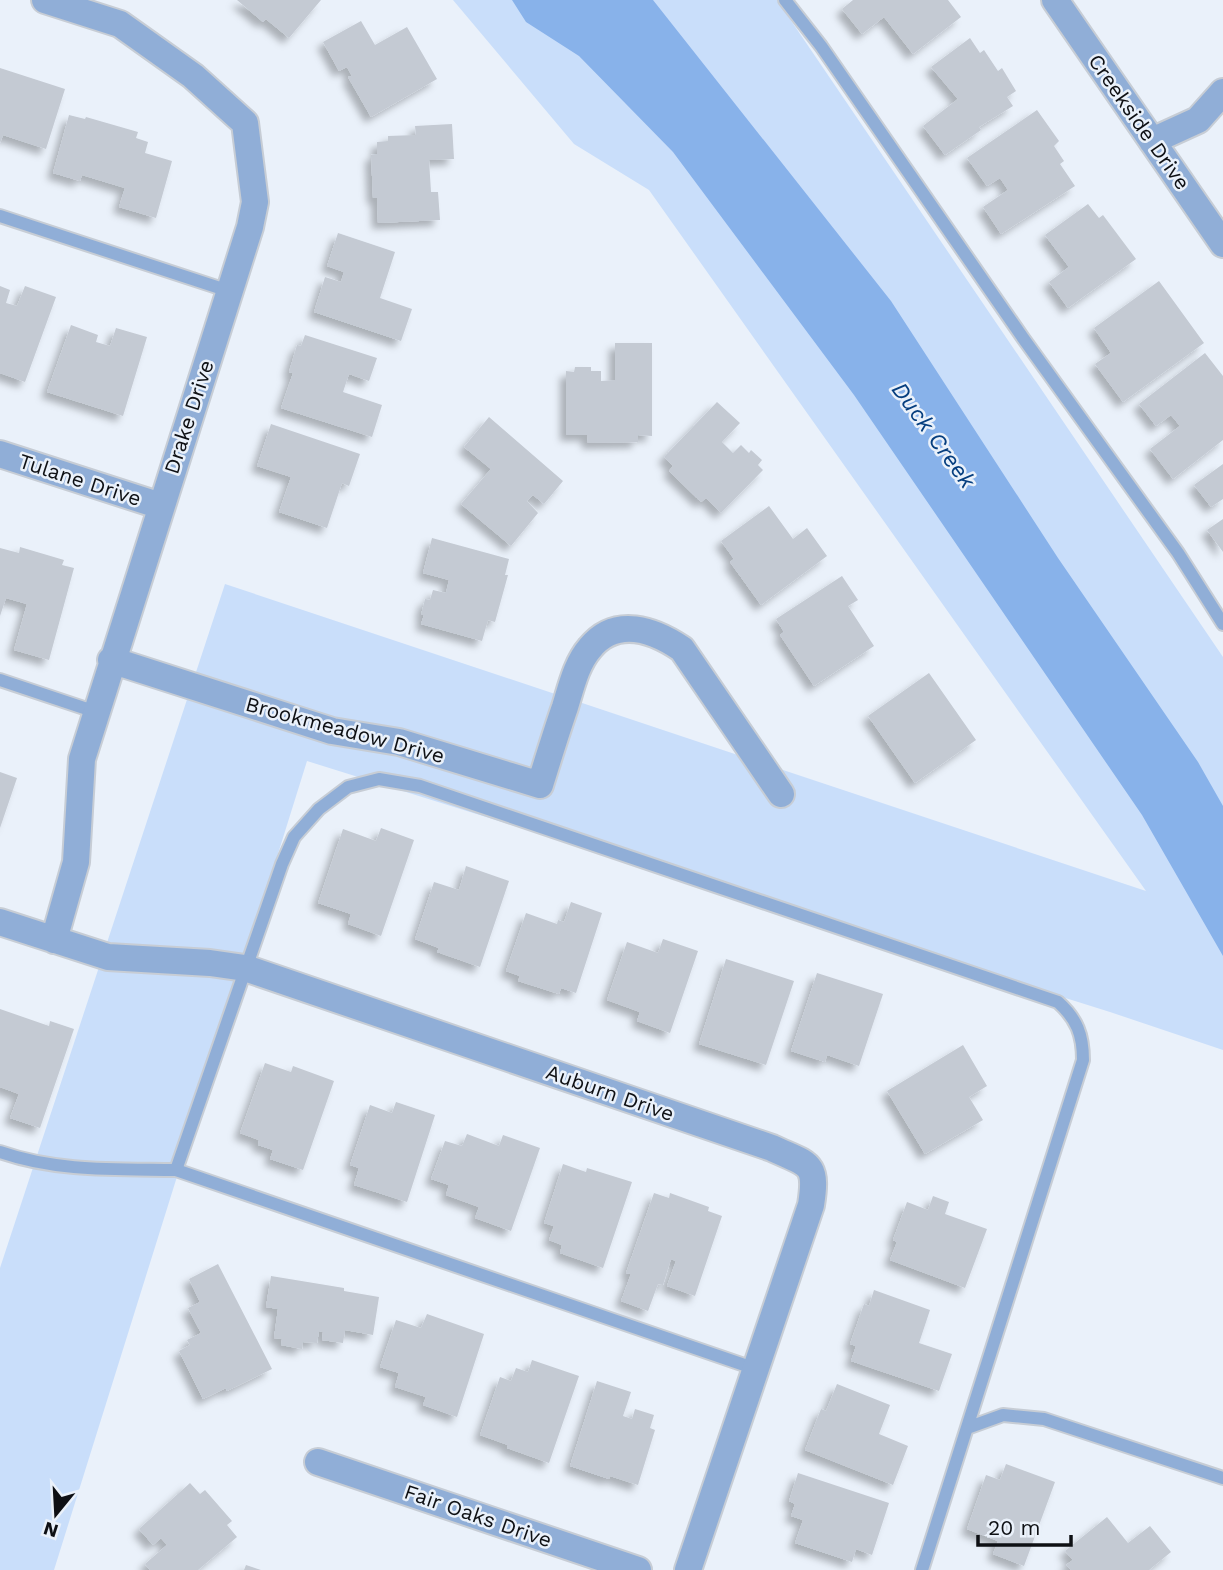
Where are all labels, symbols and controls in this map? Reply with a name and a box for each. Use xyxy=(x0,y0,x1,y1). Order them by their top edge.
street label: Creekside Drive xyxy=(1083,49,1195,194)
street label: Drake Drive xyxy=(158,357,219,477)
water label: Duck Creek xyxy=(886,377,982,495)
street label: Tulane Drive xyxy=(16,448,144,511)
street label: Brookmeadow Drive xyxy=(243,691,447,768)
street label: Auburn Drive xyxy=(543,1059,677,1126)
north arrow xyxy=(21,1479,91,1549)
street label: Fair Oaks Drive xyxy=(401,1479,555,1552)
scale bar xyxy=(978,1504,1071,1548)
text: 20 m xyxy=(988,1515,1040,1540)
text: N xyxy=(41,1517,61,1543)

